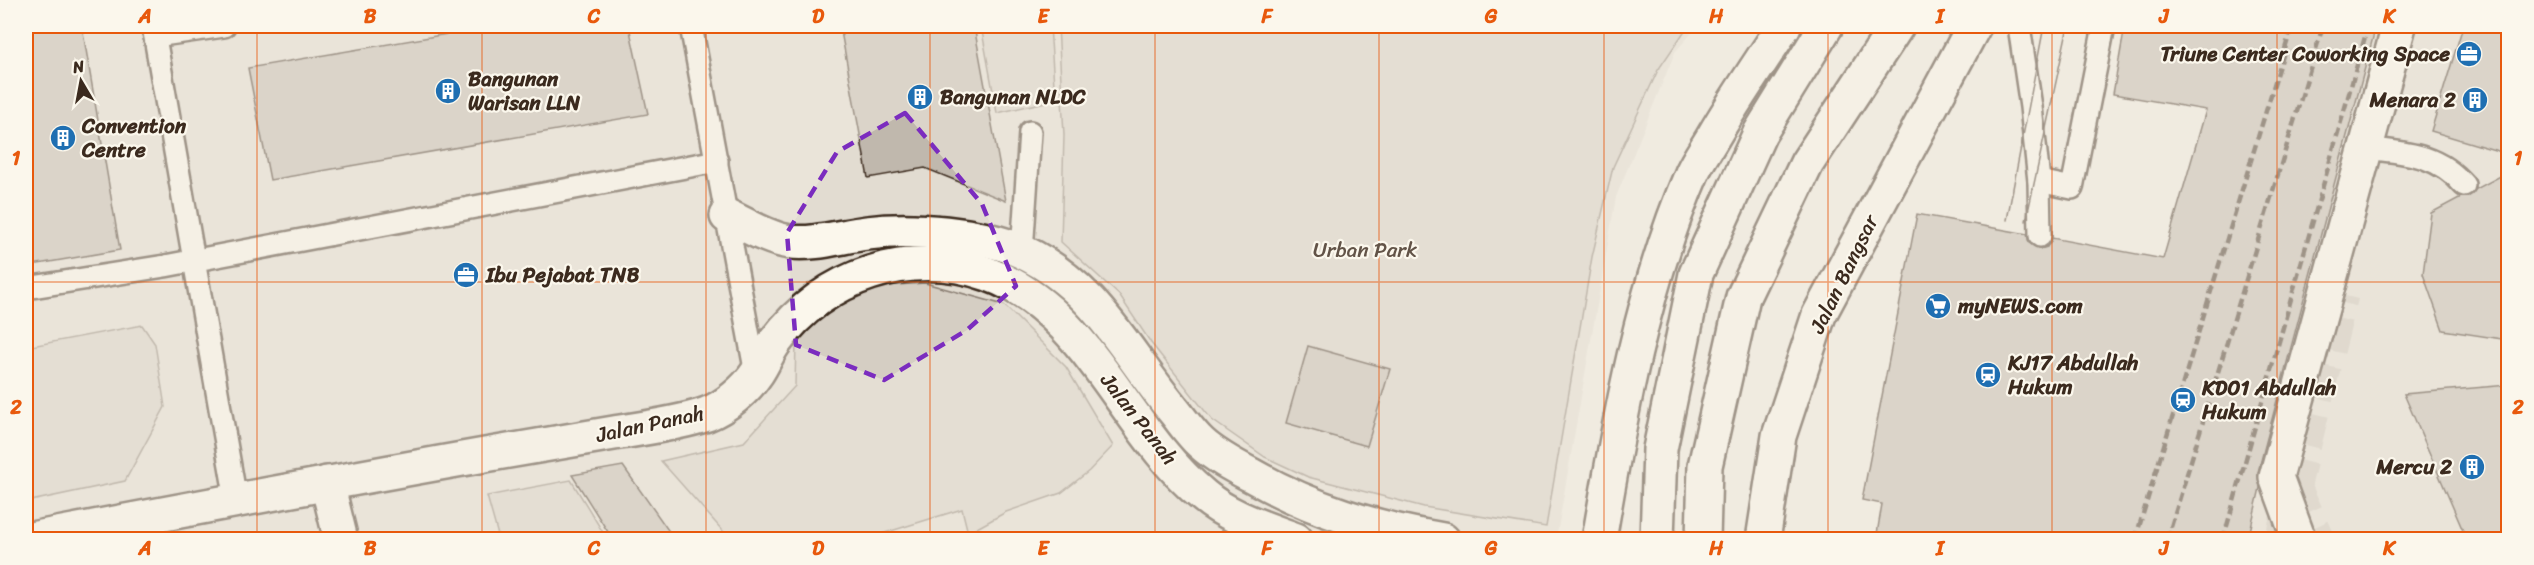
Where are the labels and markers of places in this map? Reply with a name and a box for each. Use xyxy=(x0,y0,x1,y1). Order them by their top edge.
place label: Triune Center Coworking Space xyxy=(2161,35,2450,73)
office icon: Triune Center Coworking Space xyxy=(2454,39,2484,69)
place label: Bangunan Warisan LLN xyxy=(468,60,581,122)
building icon: Bangunan Warisan LLN xyxy=(433,76,463,106)
place label: Bangunan NLDC xyxy=(940,78,1087,116)
place label: Menara 2 xyxy=(2368,81,2456,119)
building icon: Bangunan NLDC xyxy=(905,82,935,112)
building icon: Menara 2 xyxy=(2460,85,2490,115)
place label: Convention Centre xyxy=(81,107,187,169)
building icon: Convention Centre xyxy=(48,123,78,153)
place label: Ibu Pejabat TNB xyxy=(485,256,640,294)
office icon: Ibu Pejabat TNB xyxy=(451,260,481,290)
place label: myNEWS.com xyxy=(1957,287,2083,325)
supermarket icon: myNEWS.com xyxy=(1923,291,1953,321)
place label: KJ17 Abdullah Hukum xyxy=(2007,344,2138,406)
station icon: KJ17 Abdullah Hukum xyxy=(1973,360,2003,390)
place label: KD01 Abdullah Hukum xyxy=(2201,369,2336,431)
station icon: KD01 Abdullah Hukum xyxy=(2168,385,2198,415)
place label: Mercu 2 xyxy=(2375,448,2452,486)
building icon: Mercu 2 xyxy=(2457,452,2487,482)

